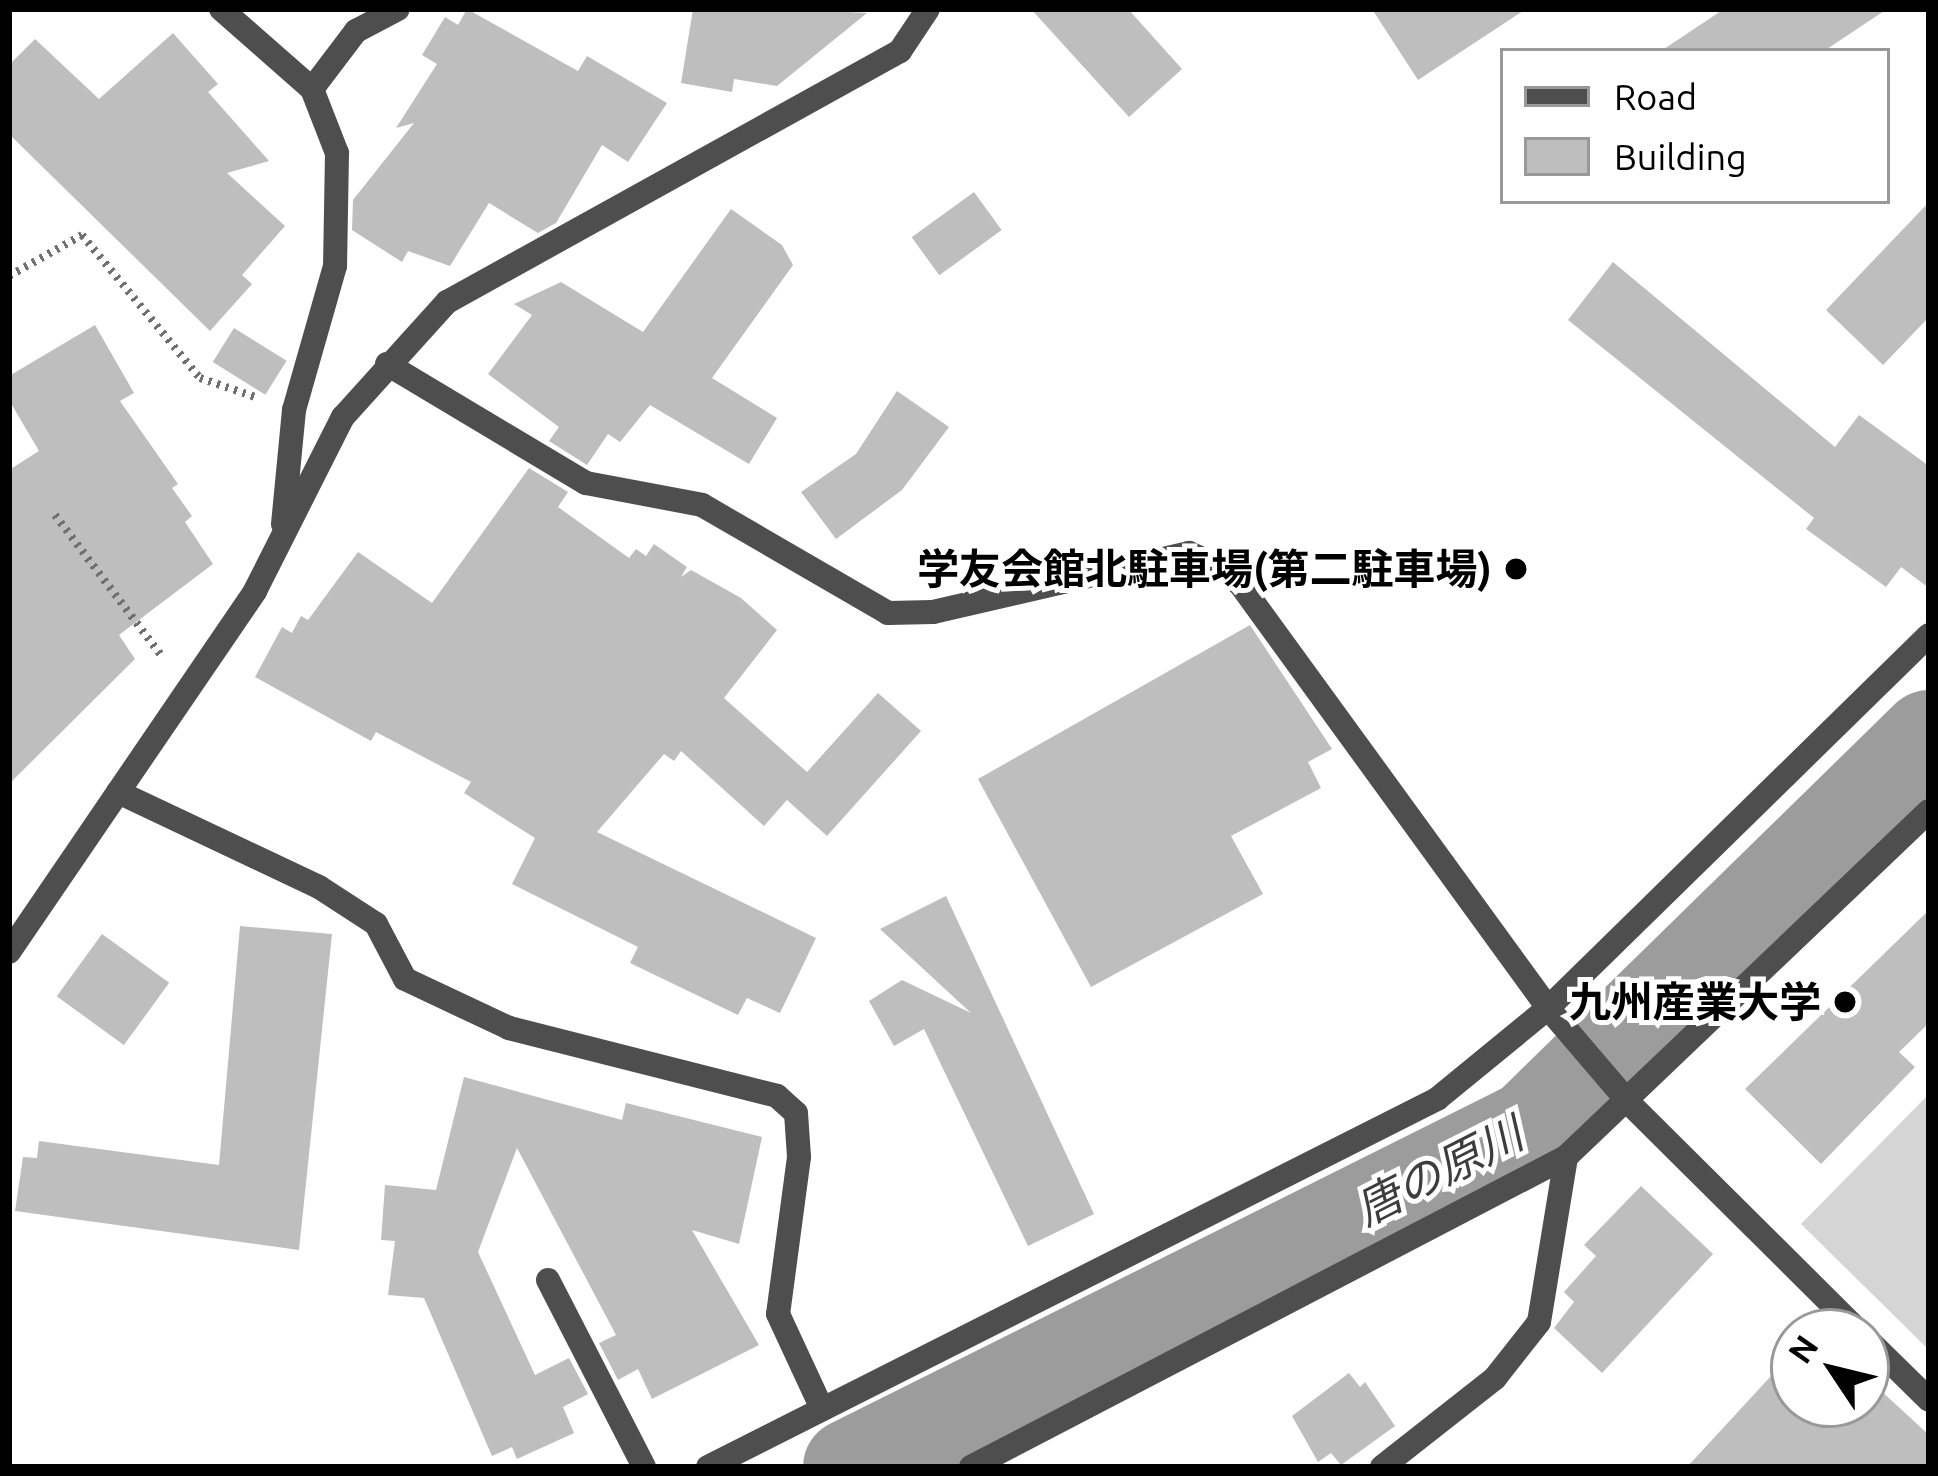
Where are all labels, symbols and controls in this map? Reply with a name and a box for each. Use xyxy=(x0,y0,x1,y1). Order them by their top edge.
legend xyxy=(1500,48,1890,204)
text: Road xyxy=(1614,76,1697,117)
text: Building xyxy=(1614,136,1747,177)
place label: 学友会館北駐車場(第二駐車場) xyxy=(917,544,1492,594)
marker: 学友会館北駐車場(第二駐車場) xyxy=(1503,556,1529,582)
place label: 九州産業大学 xyxy=(1569,977,1821,1027)
marker: 九州産業大学 xyxy=(1832,989,1858,1015)
water label: 唐の原川 xyxy=(1347,1106,1531,1236)
north arrow xyxy=(1770,1308,1890,1428)
text: N xyxy=(1780,1328,1825,1369)

